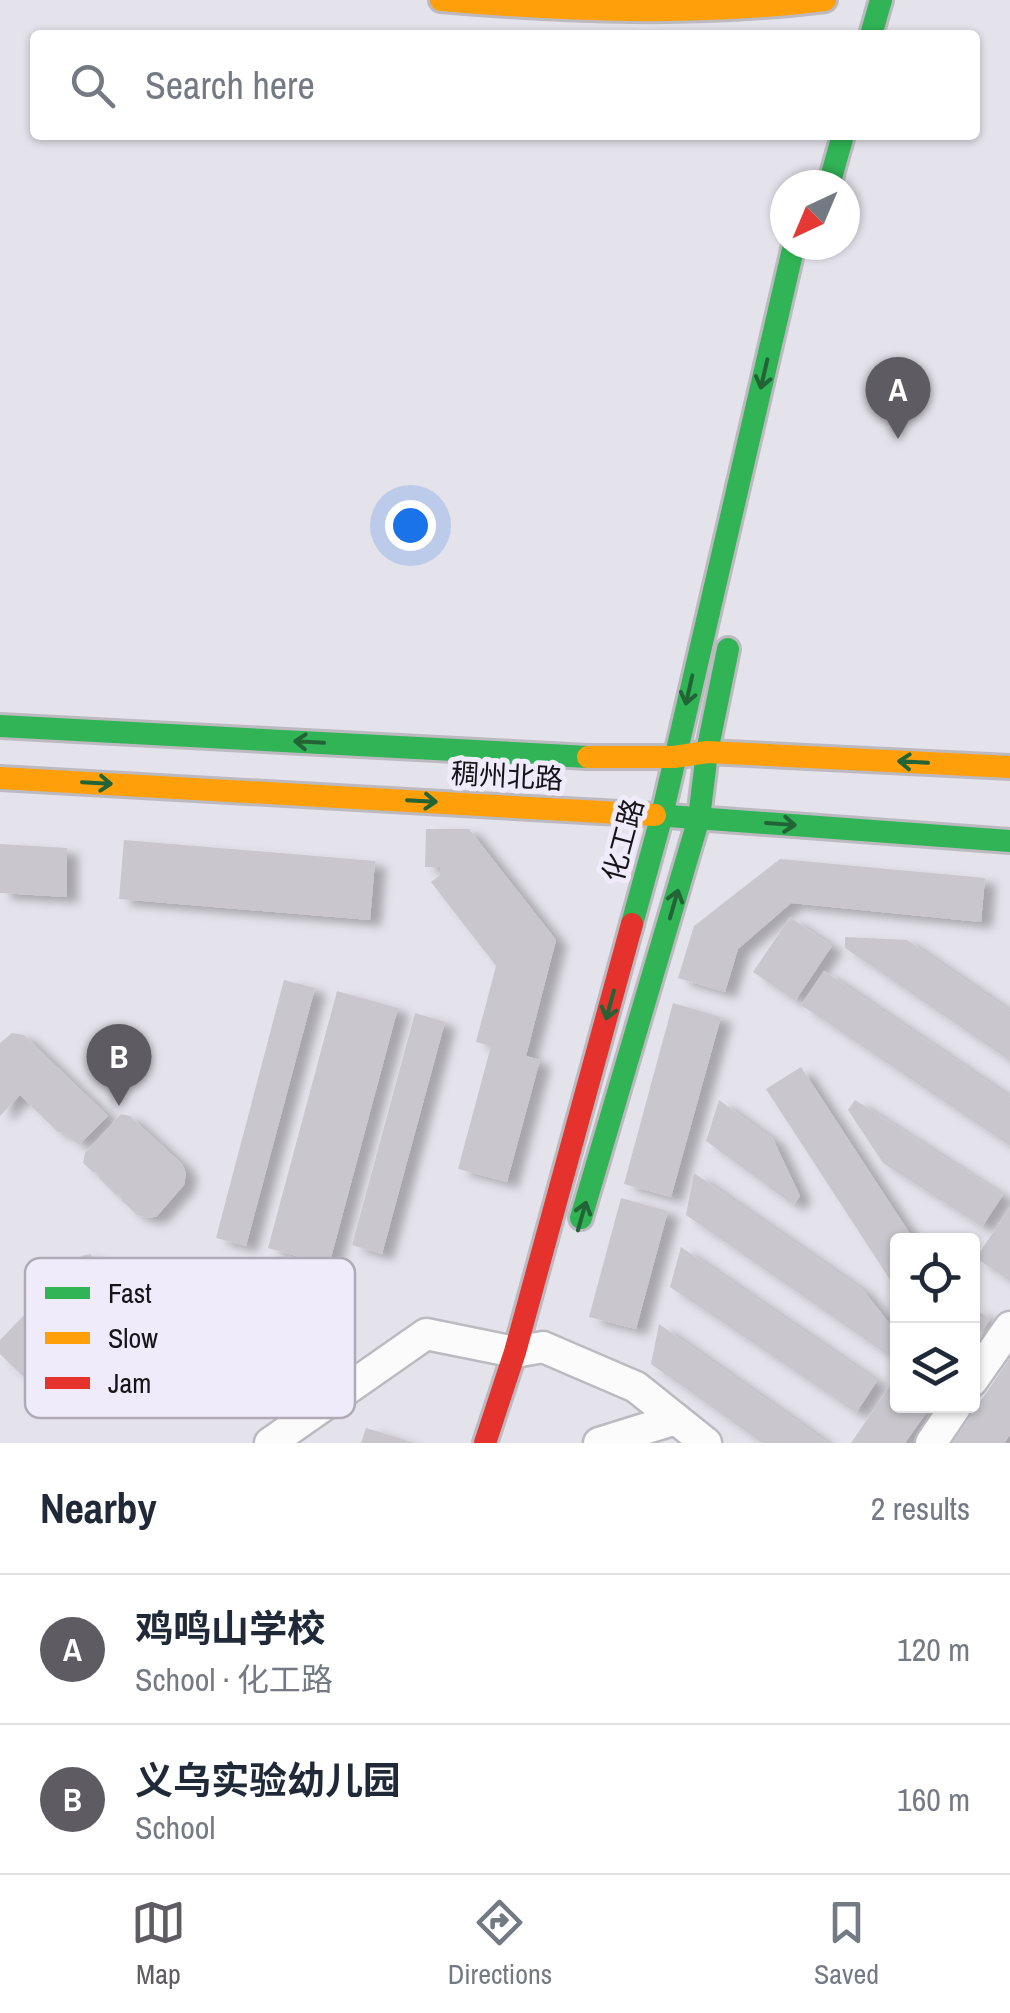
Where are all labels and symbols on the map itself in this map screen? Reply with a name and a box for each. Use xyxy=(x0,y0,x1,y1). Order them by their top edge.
north arrow xyxy=(770,170,860,260)
pin: A xyxy=(866,356,930,439)
one-way arrow xyxy=(754,357,772,389)
your location xyxy=(385,500,436,551)
one-way arrow xyxy=(679,673,697,705)
one-way arrow xyxy=(293,732,325,751)
one-way arrow xyxy=(897,752,929,771)
street label: 稠州北路 xyxy=(450,754,564,798)
one-way arrow xyxy=(81,774,113,793)
one-way arrow xyxy=(405,792,437,811)
street label: 化工路 xyxy=(594,795,652,885)
one-way arrow xyxy=(765,815,797,834)
one-way arrow xyxy=(666,889,684,921)
one-way arrow xyxy=(599,989,618,1020)
pin: B xyxy=(86,1024,152,1106)
one-way arrow xyxy=(574,1201,592,1232)
legend xyxy=(25,1258,355,1418)
text: Fast xyxy=(108,1274,152,1312)
text: Slow xyxy=(108,1319,158,1357)
text: Jam xyxy=(108,1364,151,1402)

